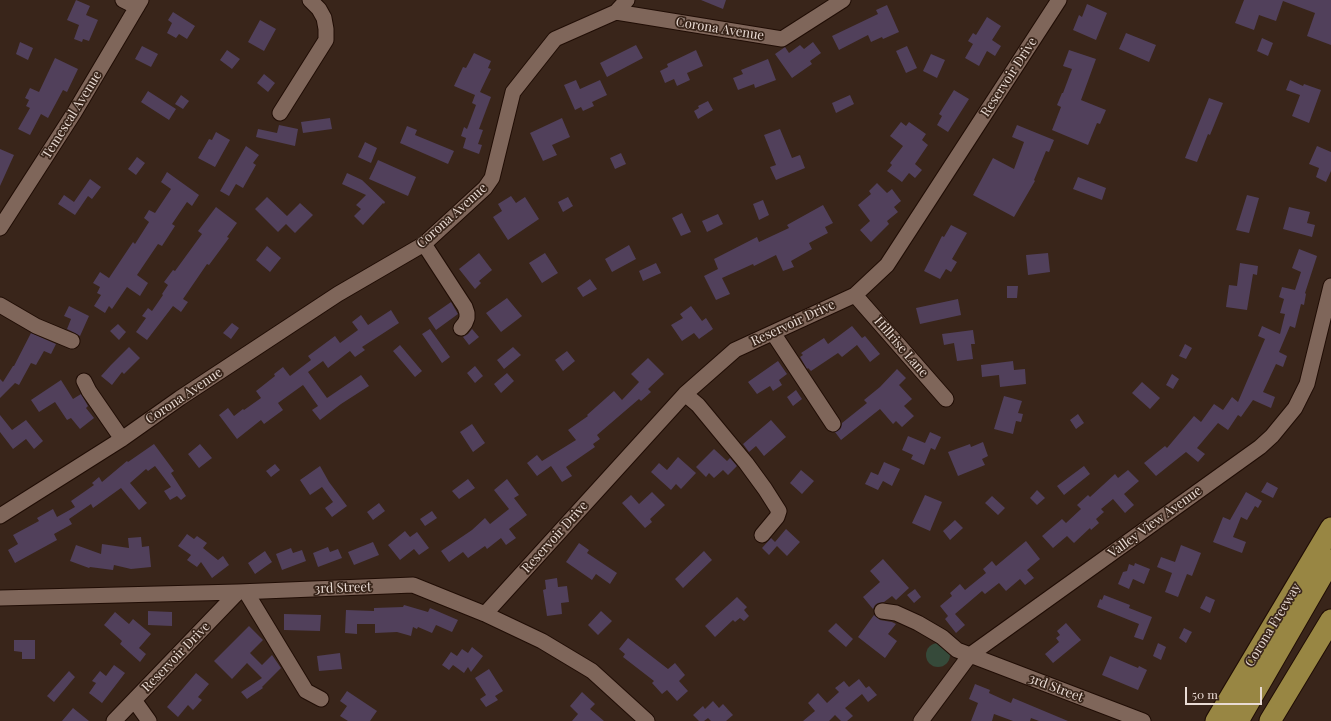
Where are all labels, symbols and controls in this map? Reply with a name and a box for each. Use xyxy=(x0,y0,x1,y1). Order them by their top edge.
street label: Corona Avenue xyxy=(675,14,765,44)
street label: Reservoir Drive xyxy=(978,35,1040,119)
street label: Temescal Avenue xyxy=(39,68,105,162)
street label: Corona Avenue xyxy=(414,180,490,252)
street label: Reservoir Drive xyxy=(748,297,838,349)
street label: Hillrise Lane xyxy=(871,314,931,380)
street label: Corona Avenue xyxy=(143,365,225,427)
street label: Valley View Avenue xyxy=(1105,483,1205,561)
street label: Reservoir Drive xyxy=(519,498,591,576)
street label: 3rd Street xyxy=(314,579,372,597)
street label: Corona Freeway xyxy=(1242,580,1304,670)
street label: Reservoir Drive xyxy=(139,619,213,695)
street label: 3rd Street xyxy=(1027,670,1085,706)
scale bar xyxy=(1187,679,1264,705)
text: 50 m xyxy=(1192,686,1218,702)

